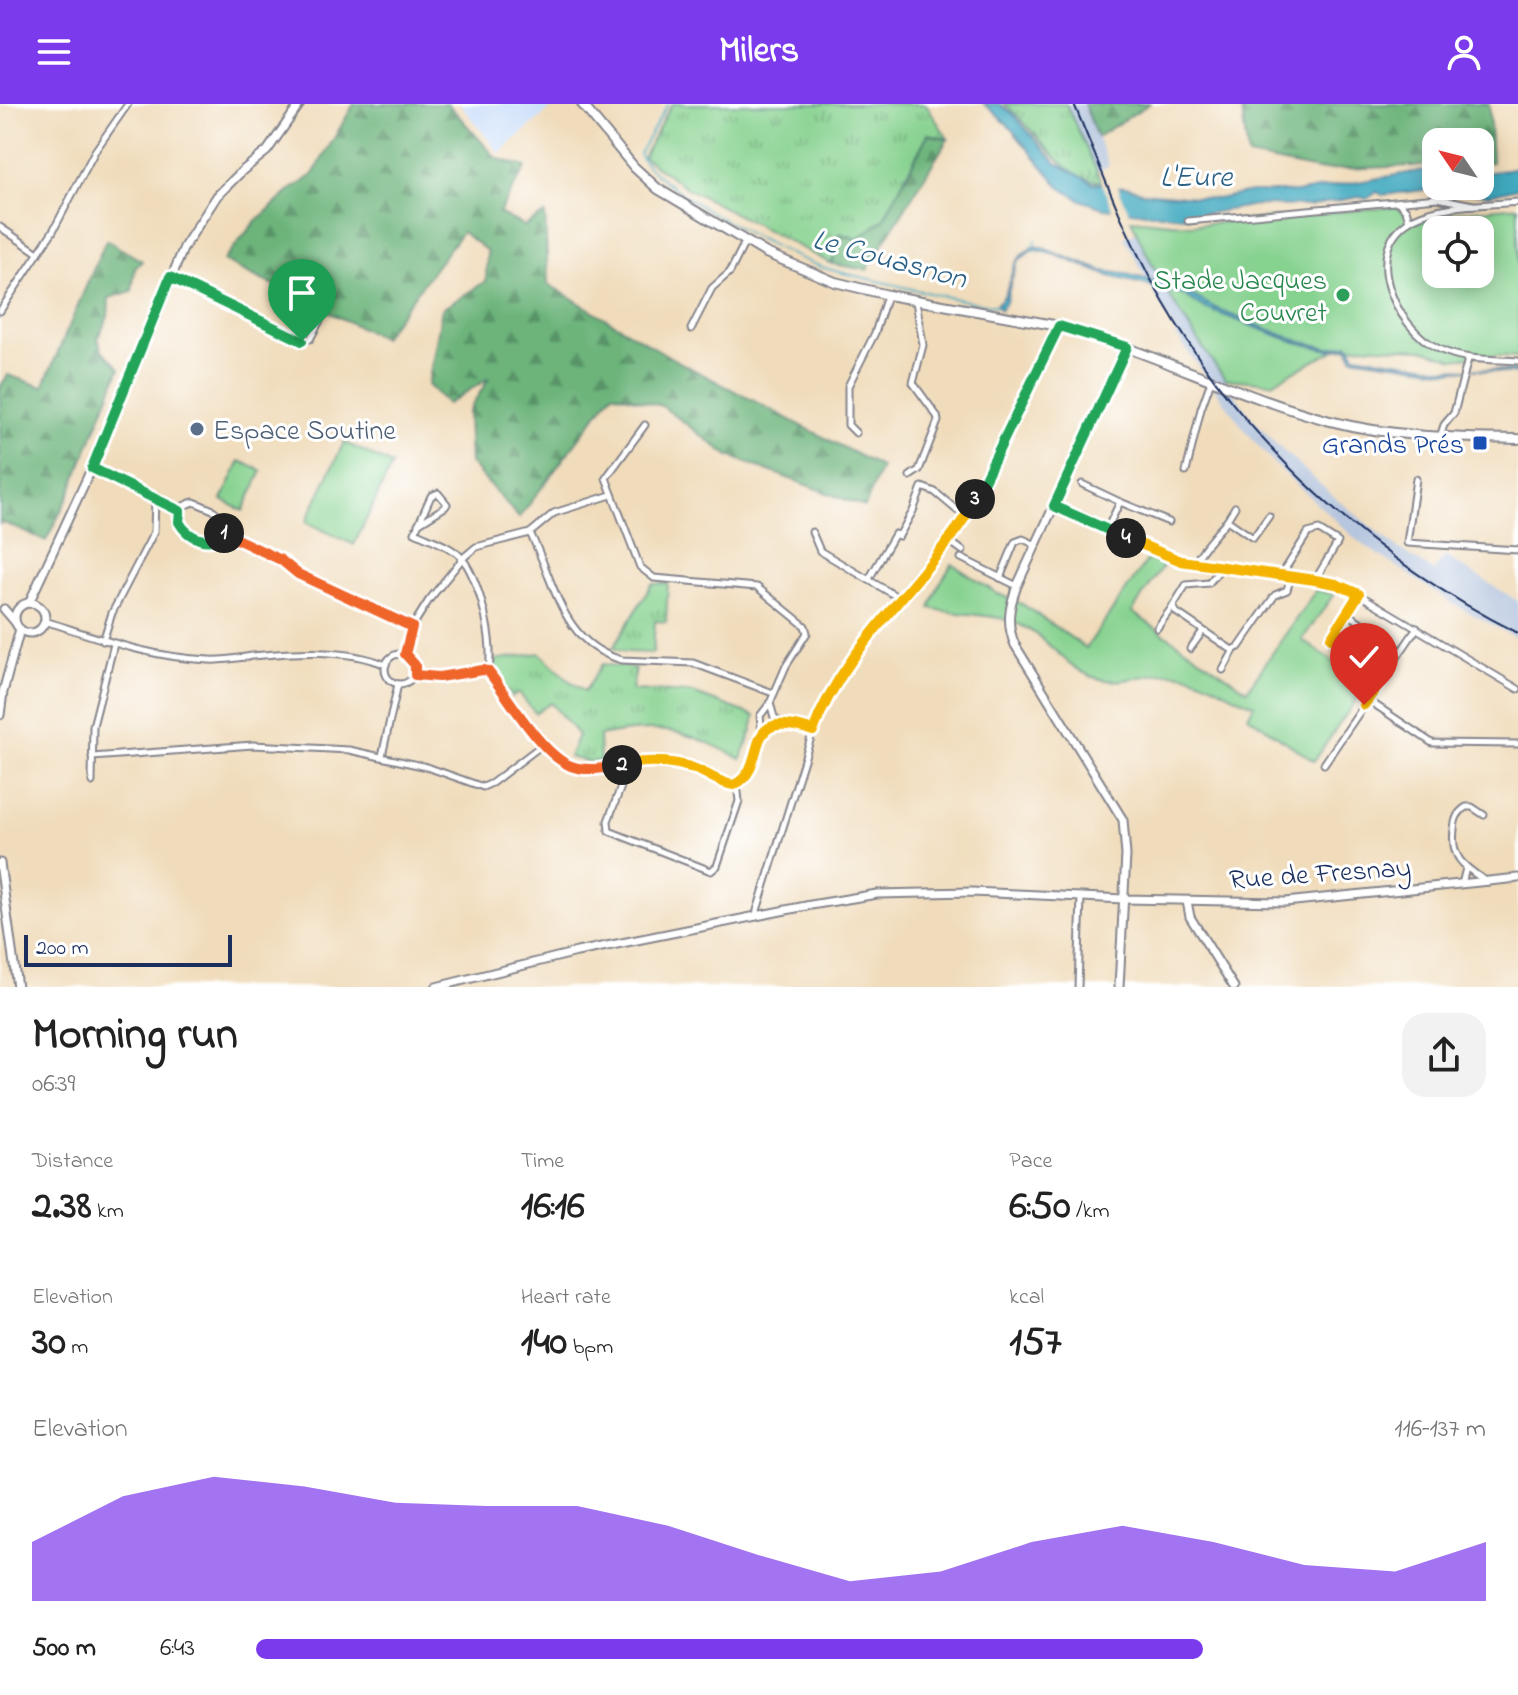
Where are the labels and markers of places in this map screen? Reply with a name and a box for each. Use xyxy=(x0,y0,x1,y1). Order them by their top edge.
pin xyxy=(268,259,336,341)
place label: Stade Jacques Couvret xyxy=(1154,262,1327,335)
marker: Stade Jacques Couvret xyxy=(1334,286,1352,304)
place label: Espace Soutine xyxy=(213,412,396,453)
marker: Espace Soutine xyxy=(188,420,206,438)
place label: Grands Prés xyxy=(1322,426,1464,467)
marker: Grands Prés xyxy=(1471,434,1489,452)
pin: 3 xyxy=(955,479,995,519)
pin: 1 xyxy=(204,513,244,553)
pin: 4 xyxy=(1106,518,1146,558)
pin xyxy=(1330,623,1398,705)
pin: 2 xyxy=(602,745,642,785)

